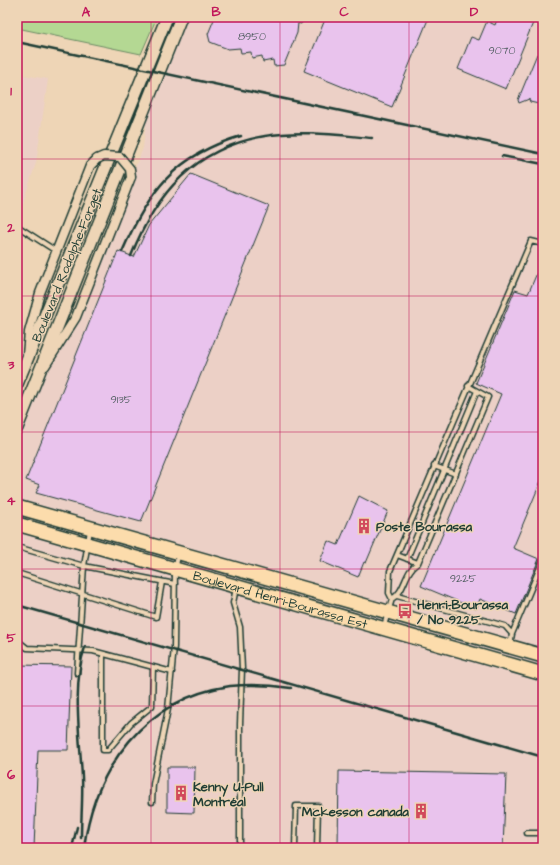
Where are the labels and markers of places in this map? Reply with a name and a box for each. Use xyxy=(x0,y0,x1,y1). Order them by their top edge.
building icon: Poste Bourassa xyxy=(355,517,373,535)
place label: Poste Bourassa xyxy=(376,518,473,536)
place label: Henri-Bourassa / No 9225 xyxy=(417,596,509,629)
bus stop icon: Henri-Bourassa / No 9225 xyxy=(396,602,414,620)
place label: Kenny U-Pull Montréal xyxy=(193,778,264,811)
building icon: Kenny U-Pull Montréal xyxy=(172,784,190,802)
building icon: Mckesson canada xyxy=(412,802,430,820)
place label: Mckesson canada xyxy=(302,803,409,821)

